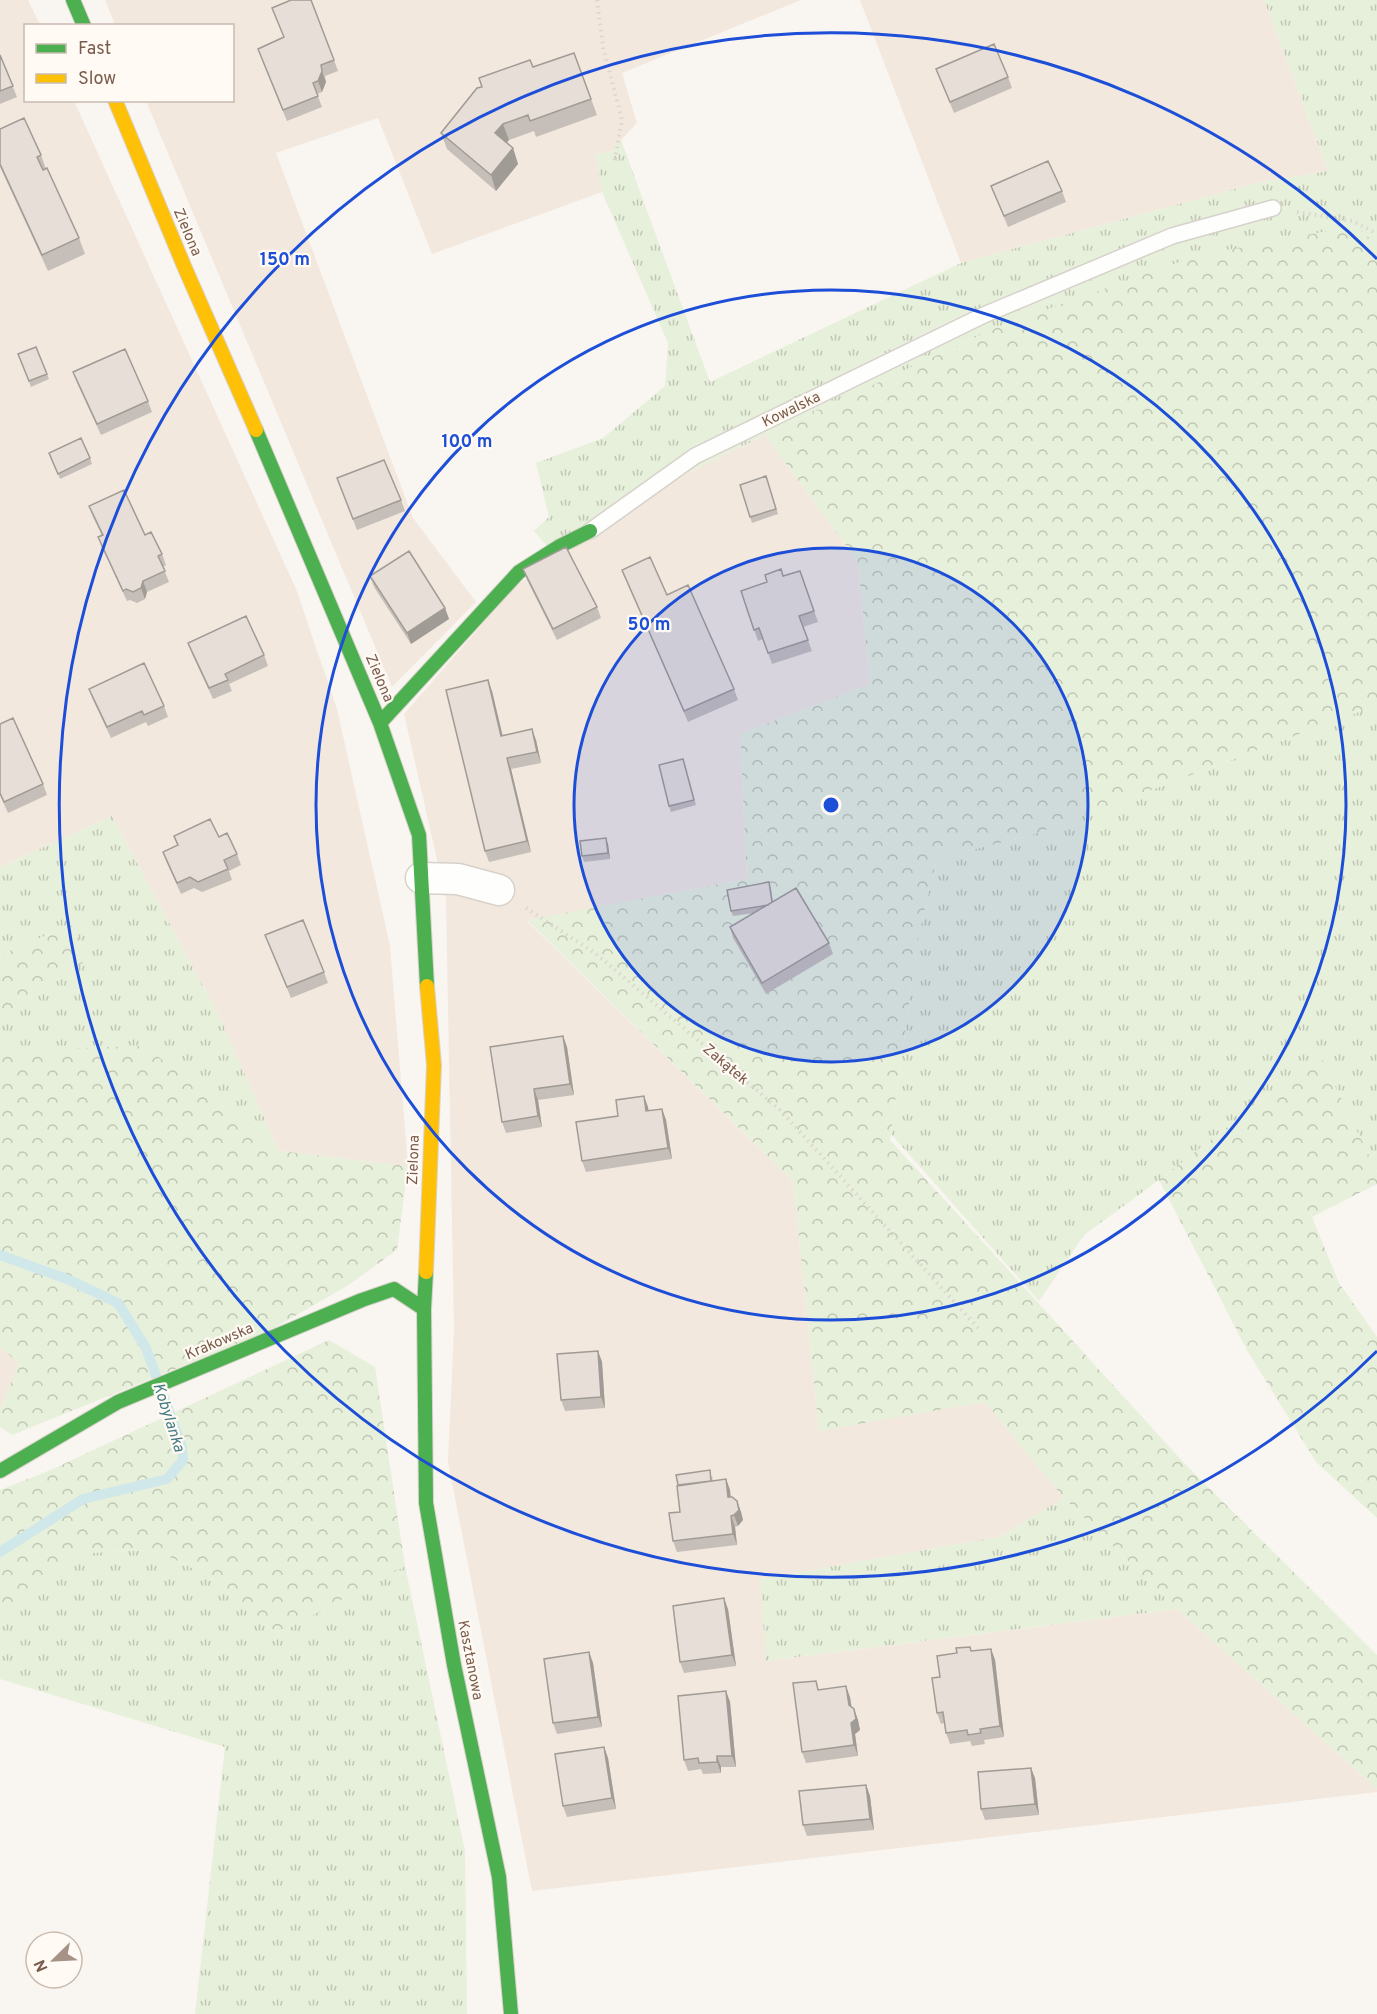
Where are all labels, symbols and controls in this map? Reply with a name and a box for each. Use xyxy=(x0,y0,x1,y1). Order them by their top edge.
legend xyxy=(24,24,234,102)
text: Fast xyxy=(78,38,111,61)
text: Slow xyxy=(78,68,116,91)
street label: Zielona xyxy=(168,206,205,259)
text: 150 m xyxy=(260,249,310,272)
street label: Kowalska xyxy=(759,388,824,433)
text: 100 m xyxy=(441,431,493,454)
text: 50 m xyxy=(627,614,671,637)
street label: Zielona xyxy=(360,652,397,705)
centre of rings xyxy=(821,795,841,815)
street label: Zakątek xyxy=(698,1040,752,1090)
street label: Zielona xyxy=(404,1135,425,1186)
street label: Krakowska xyxy=(183,1320,257,1365)
water label: Kobylanka xyxy=(148,1380,189,1455)
street label: Kasztanowa xyxy=(452,1619,487,1702)
north arrow xyxy=(24,1930,84,1990)
text: N xyxy=(31,1956,54,1975)

